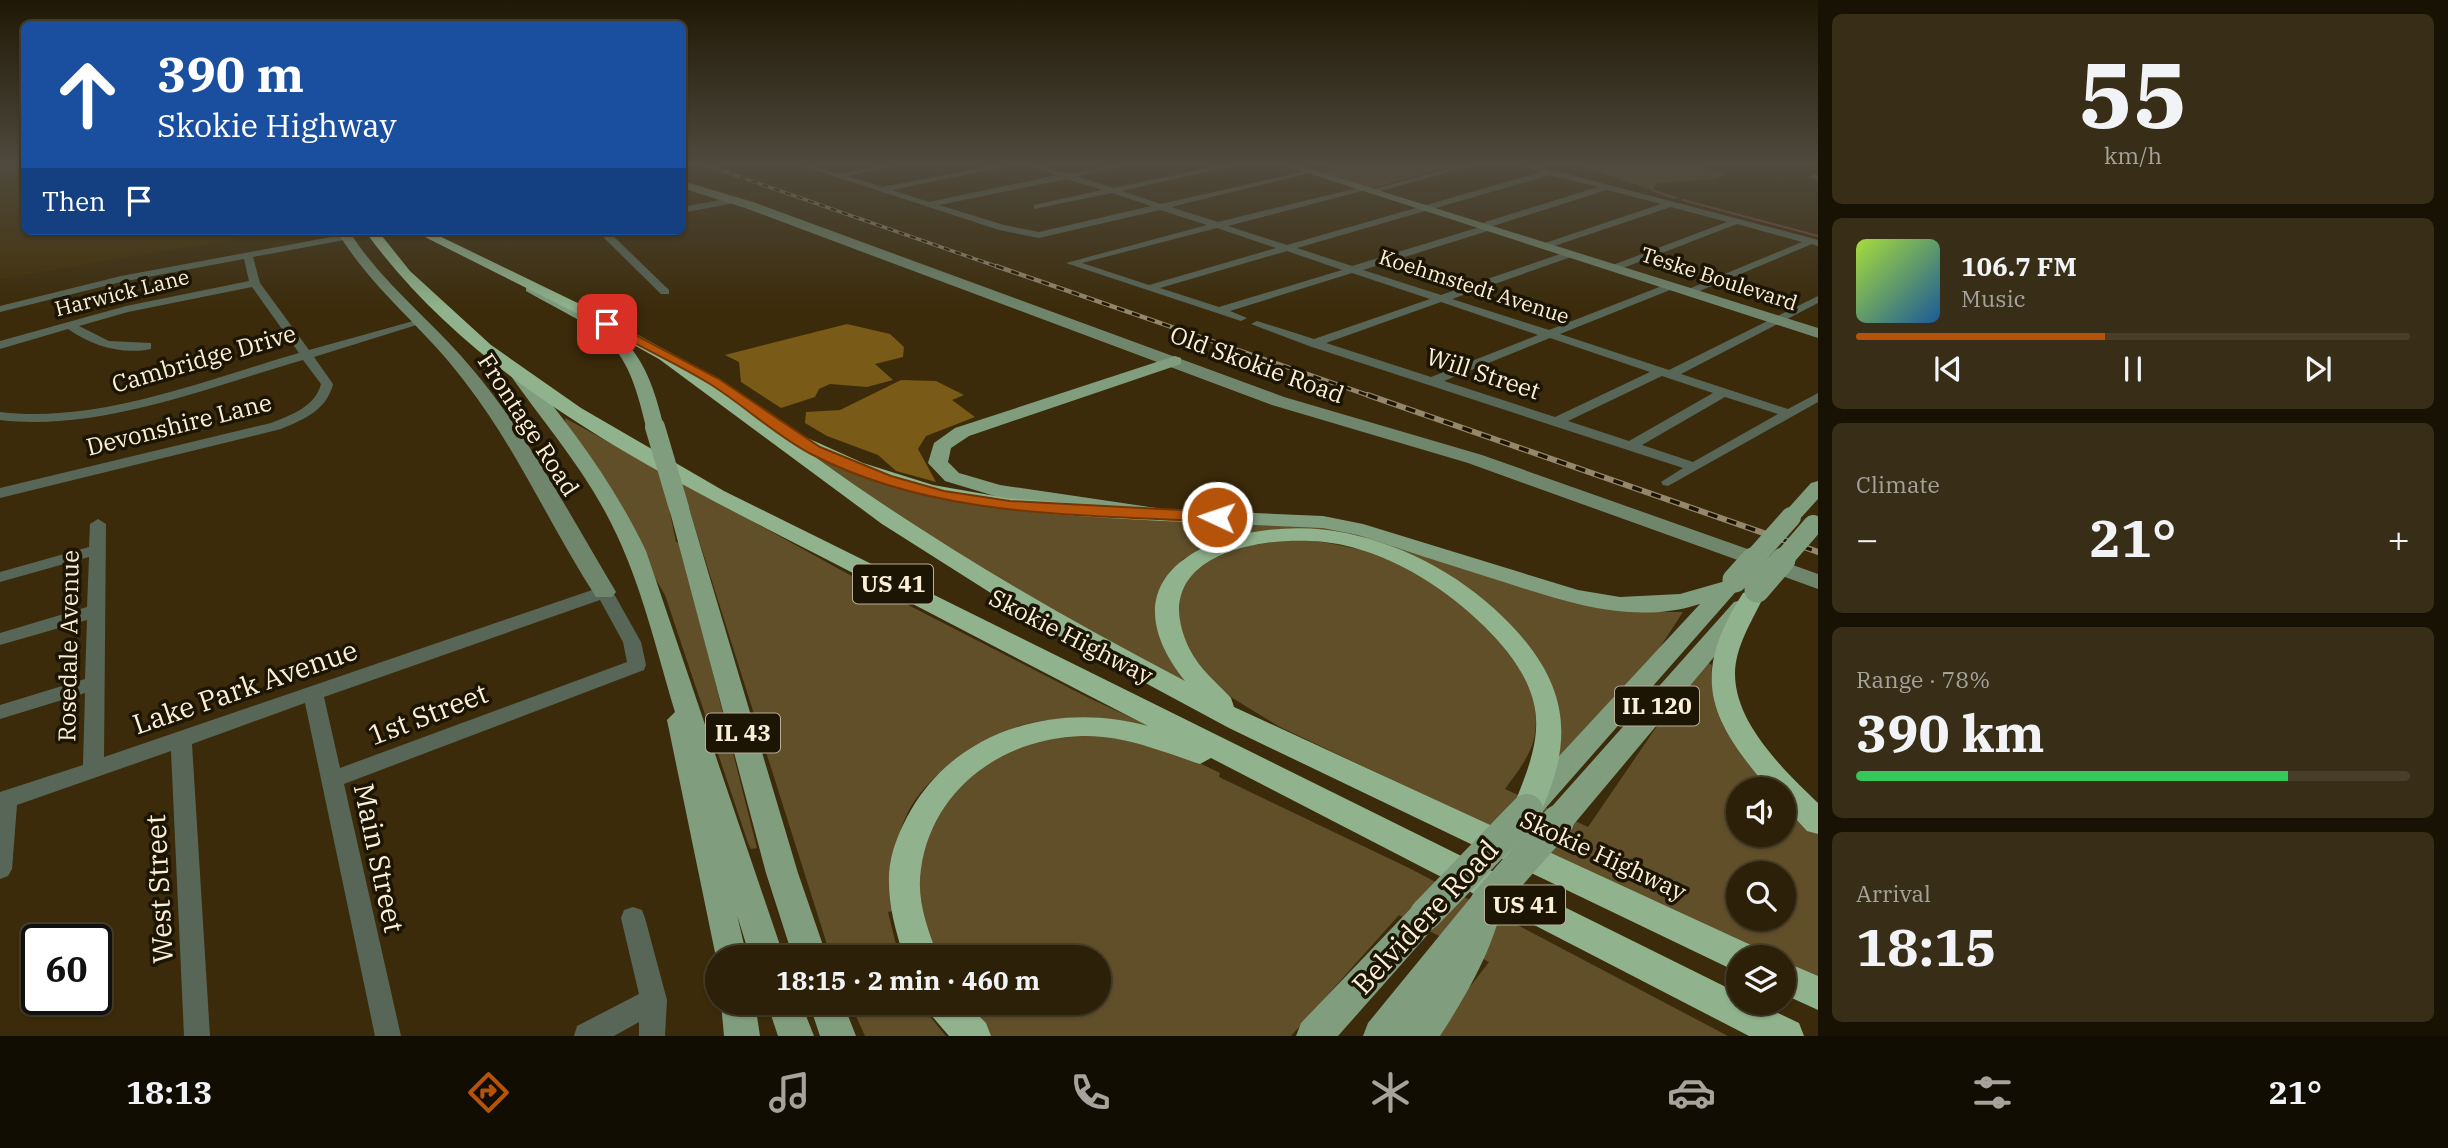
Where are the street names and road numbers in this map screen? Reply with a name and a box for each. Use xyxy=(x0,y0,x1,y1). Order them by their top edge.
street label: Teske Boulevard xyxy=(1637,240,1801,317)
street label: Koehmstedt Avenue xyxy=(1376,242,1573,330)
street label: Harwick Lane xyxy=(52,262,192,322)
street label: Cambridge Drive xyxy=(108,316,300,400)
street label: Old Skokie Road xyxy=(1166,318,1349,410)
street label: Will Street xyxy=(1422,340,1544,406)
street label: Frontage Road xyxy=(471,347,587,502)
street label: Devonshire Lane xyxy=(83,386,275,463)
street label: Rosedale Avenue xyxy=(50,550,86,742)
road number: US 41 xyxy=(853,564,933,604)
street label: Skokie Highway xyxy=(984,581,1159,691)
street label: Lake Park Avenue xyxy=(128,631,362,742)
street label: 1st Street xyxy=(363,674,493,753)
road number: IL 120 xyxy=(1615,686,1699,726)
road number: IL 43 xyxy=(706,713,780,752)
street label: Main Street xyxy=(346,780,413,936)
street label: Skokie Highway xyxy=(1515,803,1692,908)
street label: West Street xyxy=(136,813,181,965)
street label: Belvidere Road xyxy=(1343,831,1506,1002)
road number: US 41 xyxy=(1485,885,1565,924)

